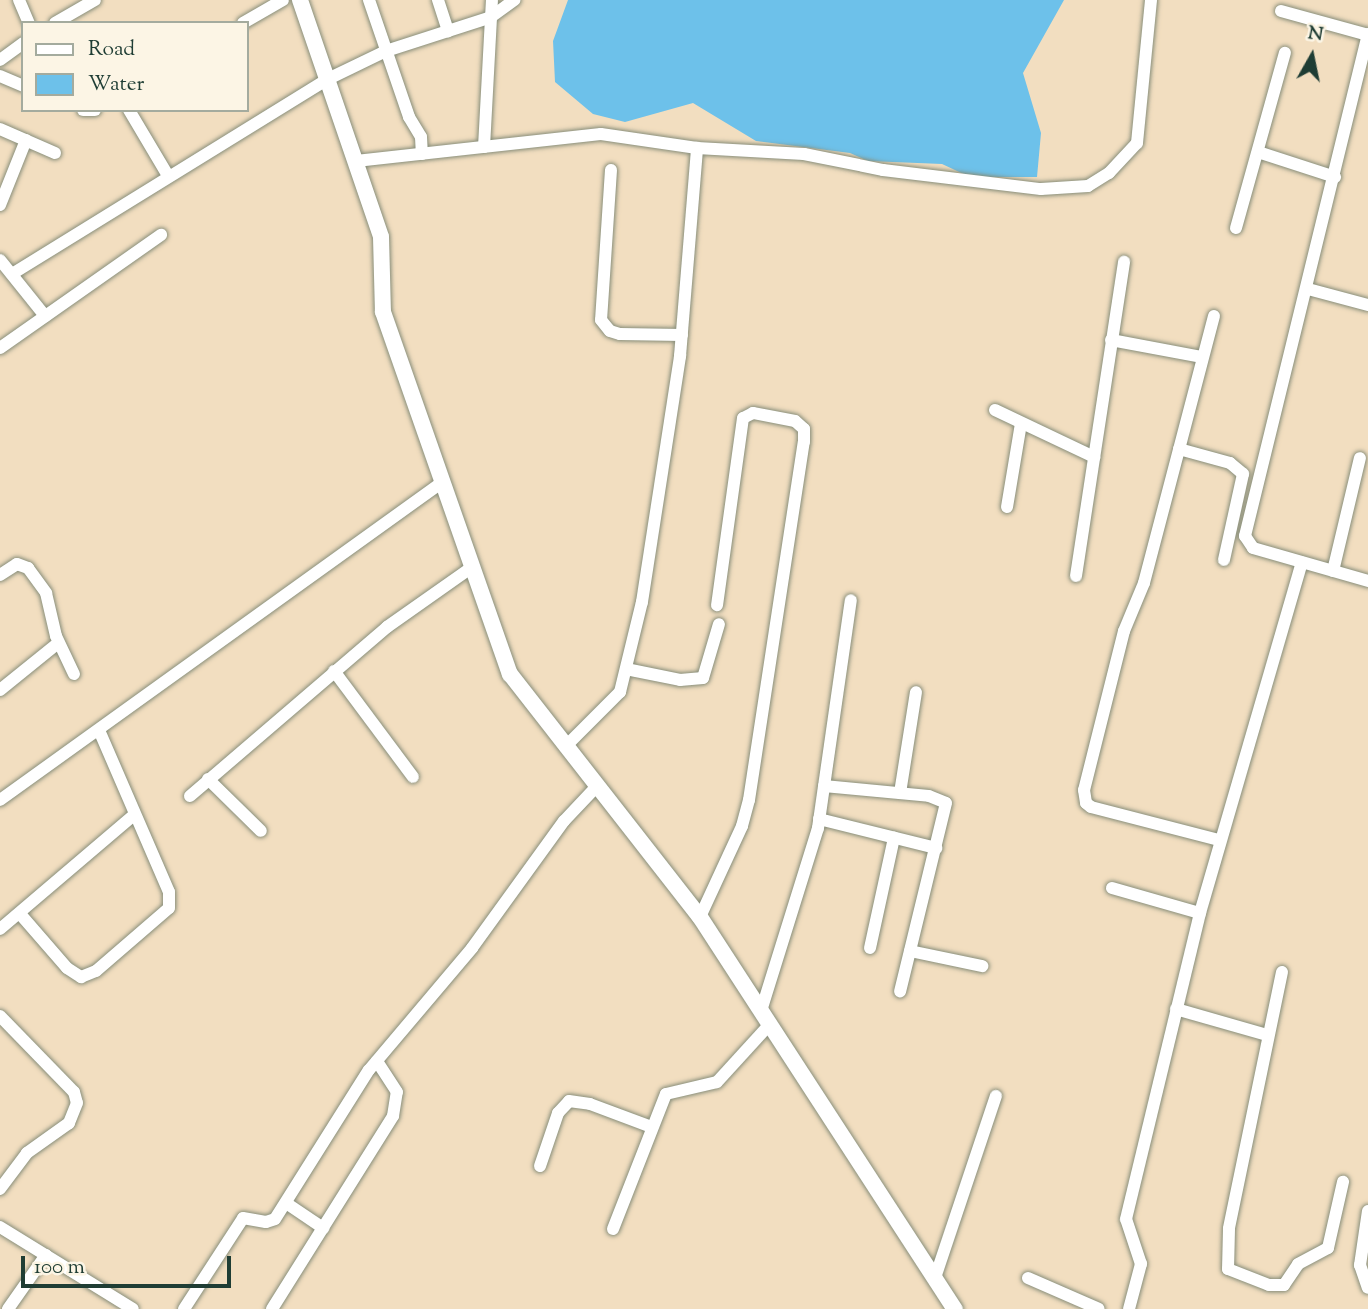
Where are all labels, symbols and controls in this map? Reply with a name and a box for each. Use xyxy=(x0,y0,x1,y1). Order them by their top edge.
text: N xyxy=(1306,20,1325,49)
legend xyxy=(21,21,248,112)
north arrow xyxy=(1277,21,1347,91)
text: Road xyxy=(88,35,135,65)
text: Water xyxy=(88,70,144,100)
scale bar xyxy=(24,1242,234,1286)
text: 100 m xyxy=(34,1253,85,1283)

